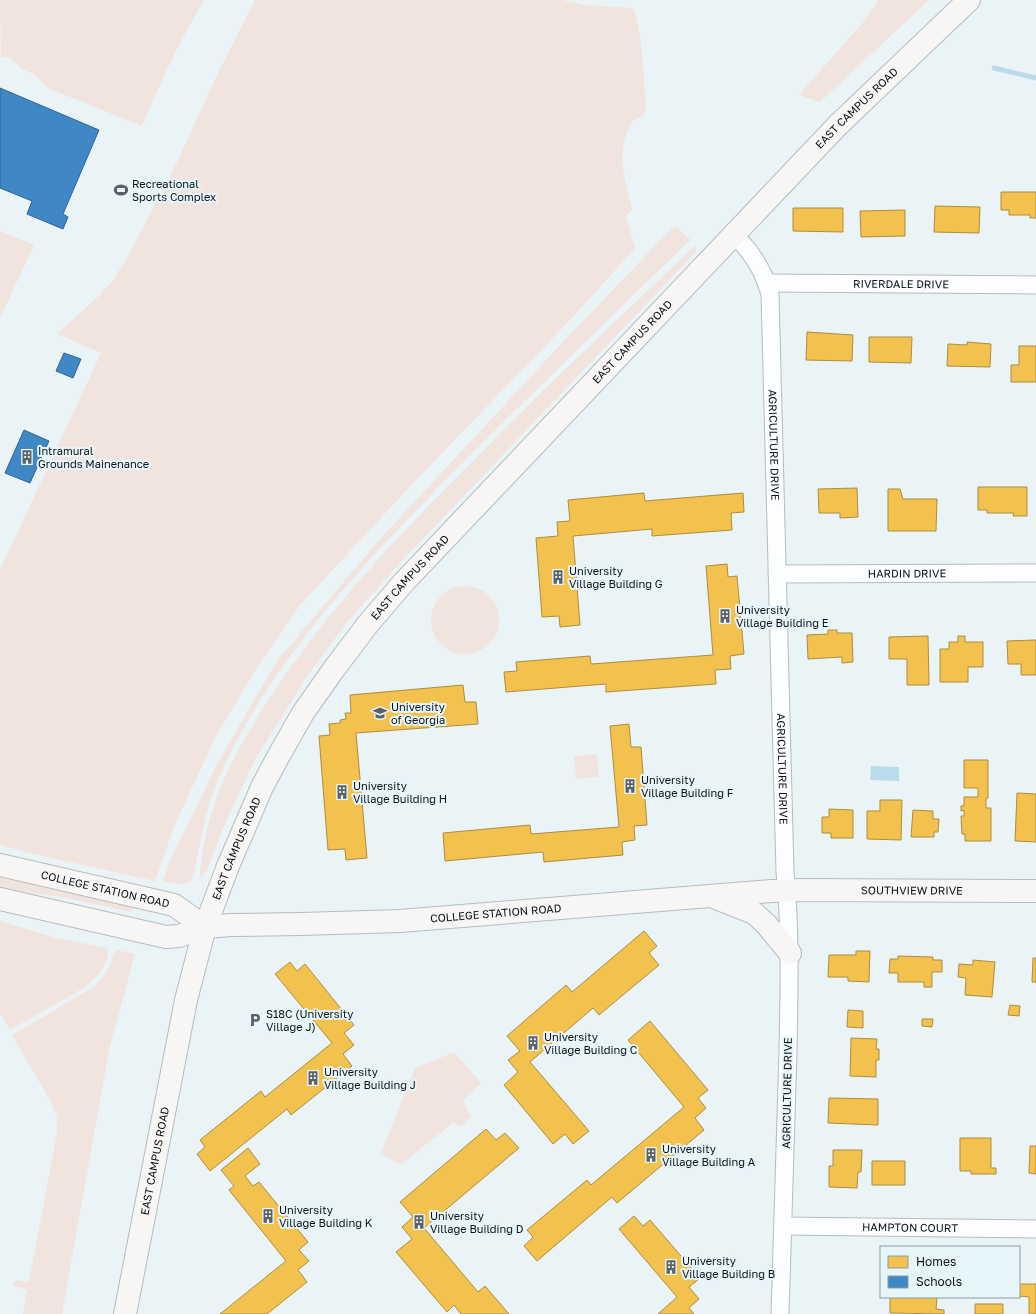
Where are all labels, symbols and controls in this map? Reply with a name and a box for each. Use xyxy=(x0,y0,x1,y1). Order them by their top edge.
street label: EAST CAMPUS ROAD xyxy=(812,64,900,151)
place label: Recreational Sports Complex xyxy=(132,177,216,203)
sports icon: Recreational Sports Complex xyxy=(113,182,129,198)
street label: RIVERDALE DRIVE xyxy=(853,277,949,290)
street label: EAST CAMPUS ROAD xyxy=(589,297,675,386)
street label: AGRICULTURE DRIVE xyxy=(766,389,782,501)
place label: Intramural Grounds Mainenance xyxy=(38,444,149,470)
building icon: Intramural Grounds Mainenance xyxy=(19,449,35,465)
street label: EAST CAMPUS ROAD xyxy=(368,532,452,622)
place label: University Village Building G xyxy=(569,564,663,590)
street label: HARDIN DRIVE xyxy=(868,566,946,580)
building icon: University Village Building G xyxy=(550,569,566,585)
place label: University Village Building E xyxy=(736,603,829,629)
building icon: University Village Building E xyxy=(717,608,733,624)
place label: University of Georgia xyxy=(391,700,445,726)
school or university icon: University of Georgia xyxy=(372,705,388,721)
street label: AGRICULTURE DRIVE xyxy=(775,713,791,825)
place label: University Village Building F xyxy=(641,773,734,799)
building icon: University Village Building F xyxy=(622,778,638,794)
place label: University Village Building H xyxy=(353,779,447,805)
building icon: University Village Building H xyxy=(334,784,350,800)
street label: EAST CAMPUS ROAD xyxy=(209,794,263,901)
street label: COLLEGE STATION ROAD xyxy=(40,868,171,910)
street label: SOUTHVIEW DRIVE xyxy=(861,883,963,897)
street label: COLLEGE STATION ROAD xyxy=(430,901,562,925)
place label: S18C (University Village J) xyxy=(266,1007,353,1033)
parking icon: S18C (University Village J) xyxy=(247,1012,263,1028)
place label: University Village Building C xyxy=(544,1030,637,1056)
building icon: University Village Building C xyxy=(525,1035,541,1051)
street label: AGRICULTURE DRIVE xyxy=(779,1037,794,1149)
place label: University Village Building J xyxy=(324,1065,416,1091)
building icon: University Village Building J xyxy=(305,1070,321,1086)
street label: EAST CAMPUS ROAD xyxy=(137,1105,171,1216)
place label: University Village Building A xyxy=(662,1142,756,1168)
building icon: University Village Building A xyxy=(643,1147,659,1163)
place label: University Village Building K xyxy=(279,1203,373,1229)
building icon: University Village Building K xyxy=(260,1208,276,1224)
place label: University Village Building D xyxy=(430,1209,524,1235)
building icon: University Village Building D xyxy=(411,1214,427,1230)
street label: HAMPTON COURT xyxy=(862,1220,958,1234)
legend xyxy=(880,1246,1020,1298)
place label: University Village Building B xyxy=(682,1254,775,1280)
text: Homes xyxy=(916,1254,956,1269)
building icon: University Village Building B xyxy=(663,1259,679,1275)
text: Schools xyxy=(916,1274,962,1289)

